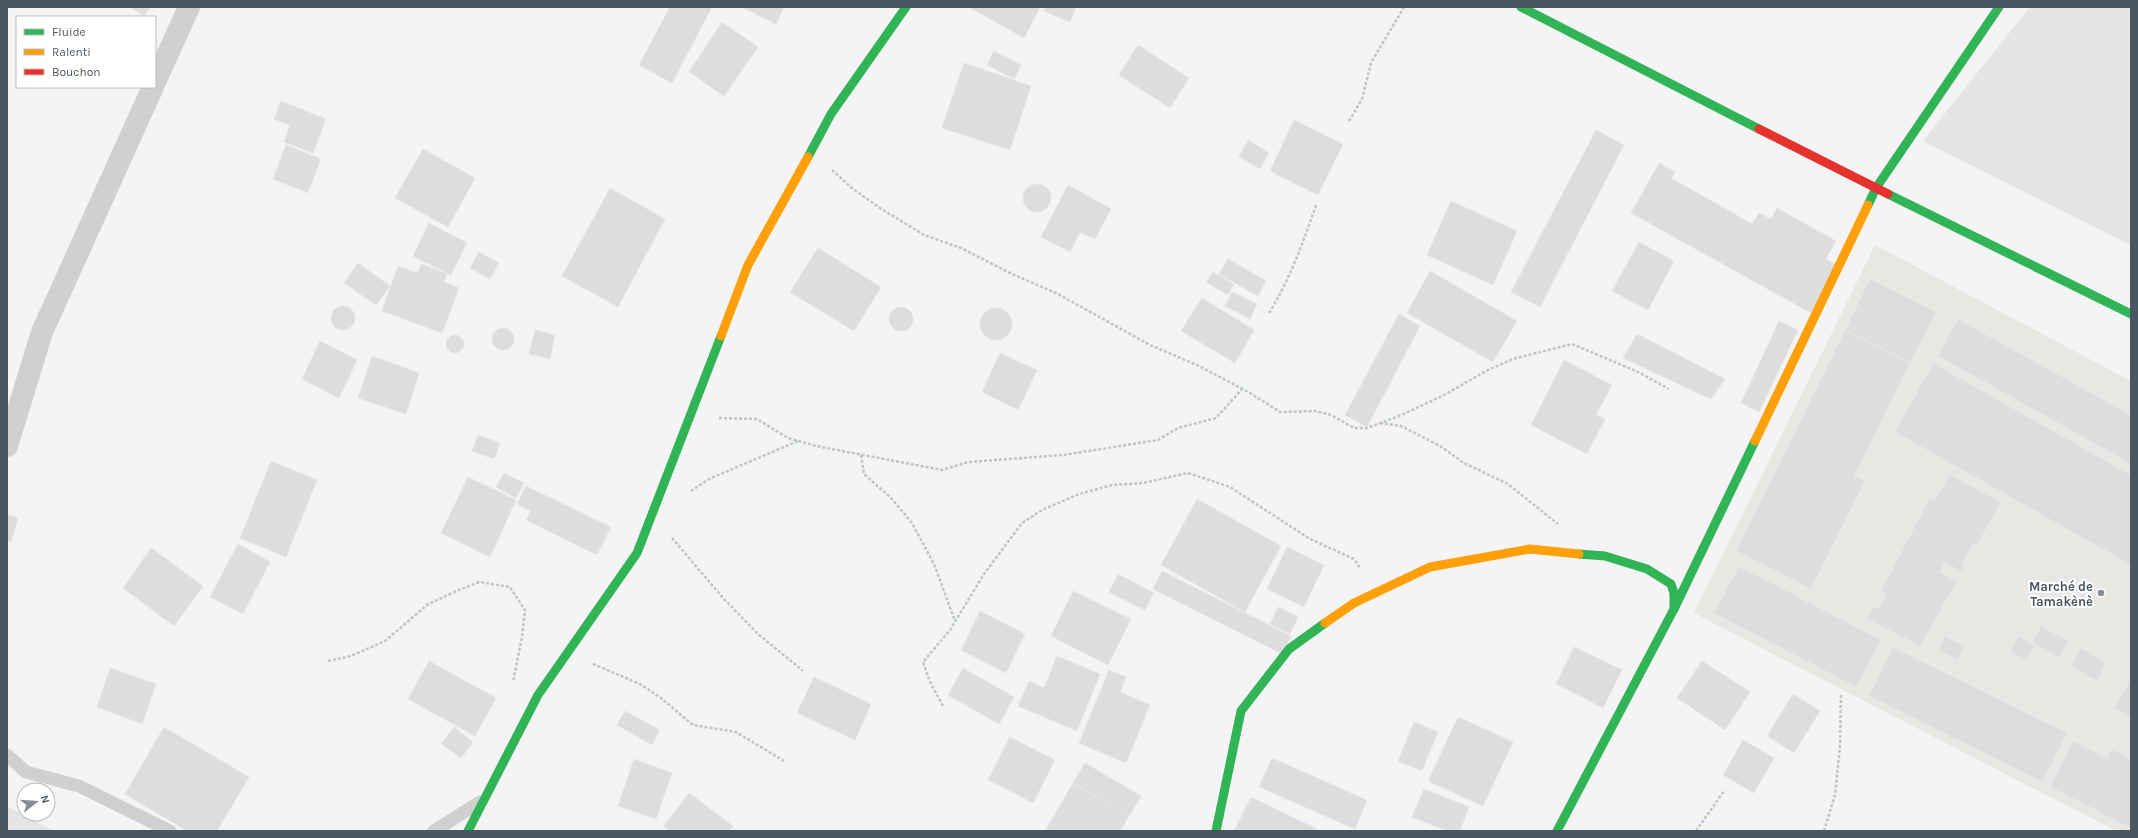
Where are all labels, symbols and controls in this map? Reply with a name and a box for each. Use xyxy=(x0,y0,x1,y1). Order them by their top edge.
legend xyxy=(16,16,156,88)
text: Fluide xyxy=(52,25,86,39)
text: Ralenti xyxy=(52,45,91,59)
text: Bouchon xyxy=(52,65,101,79)
place label: Marché de Tamakènè xyxy=(2029,579,2093,609)
marker: Marché de Tamakènè xyxy=(2096,588,2106,598)
north arrow xyxy=(16,782,56,822)
text: N xyxy=(38,794,52,805)

